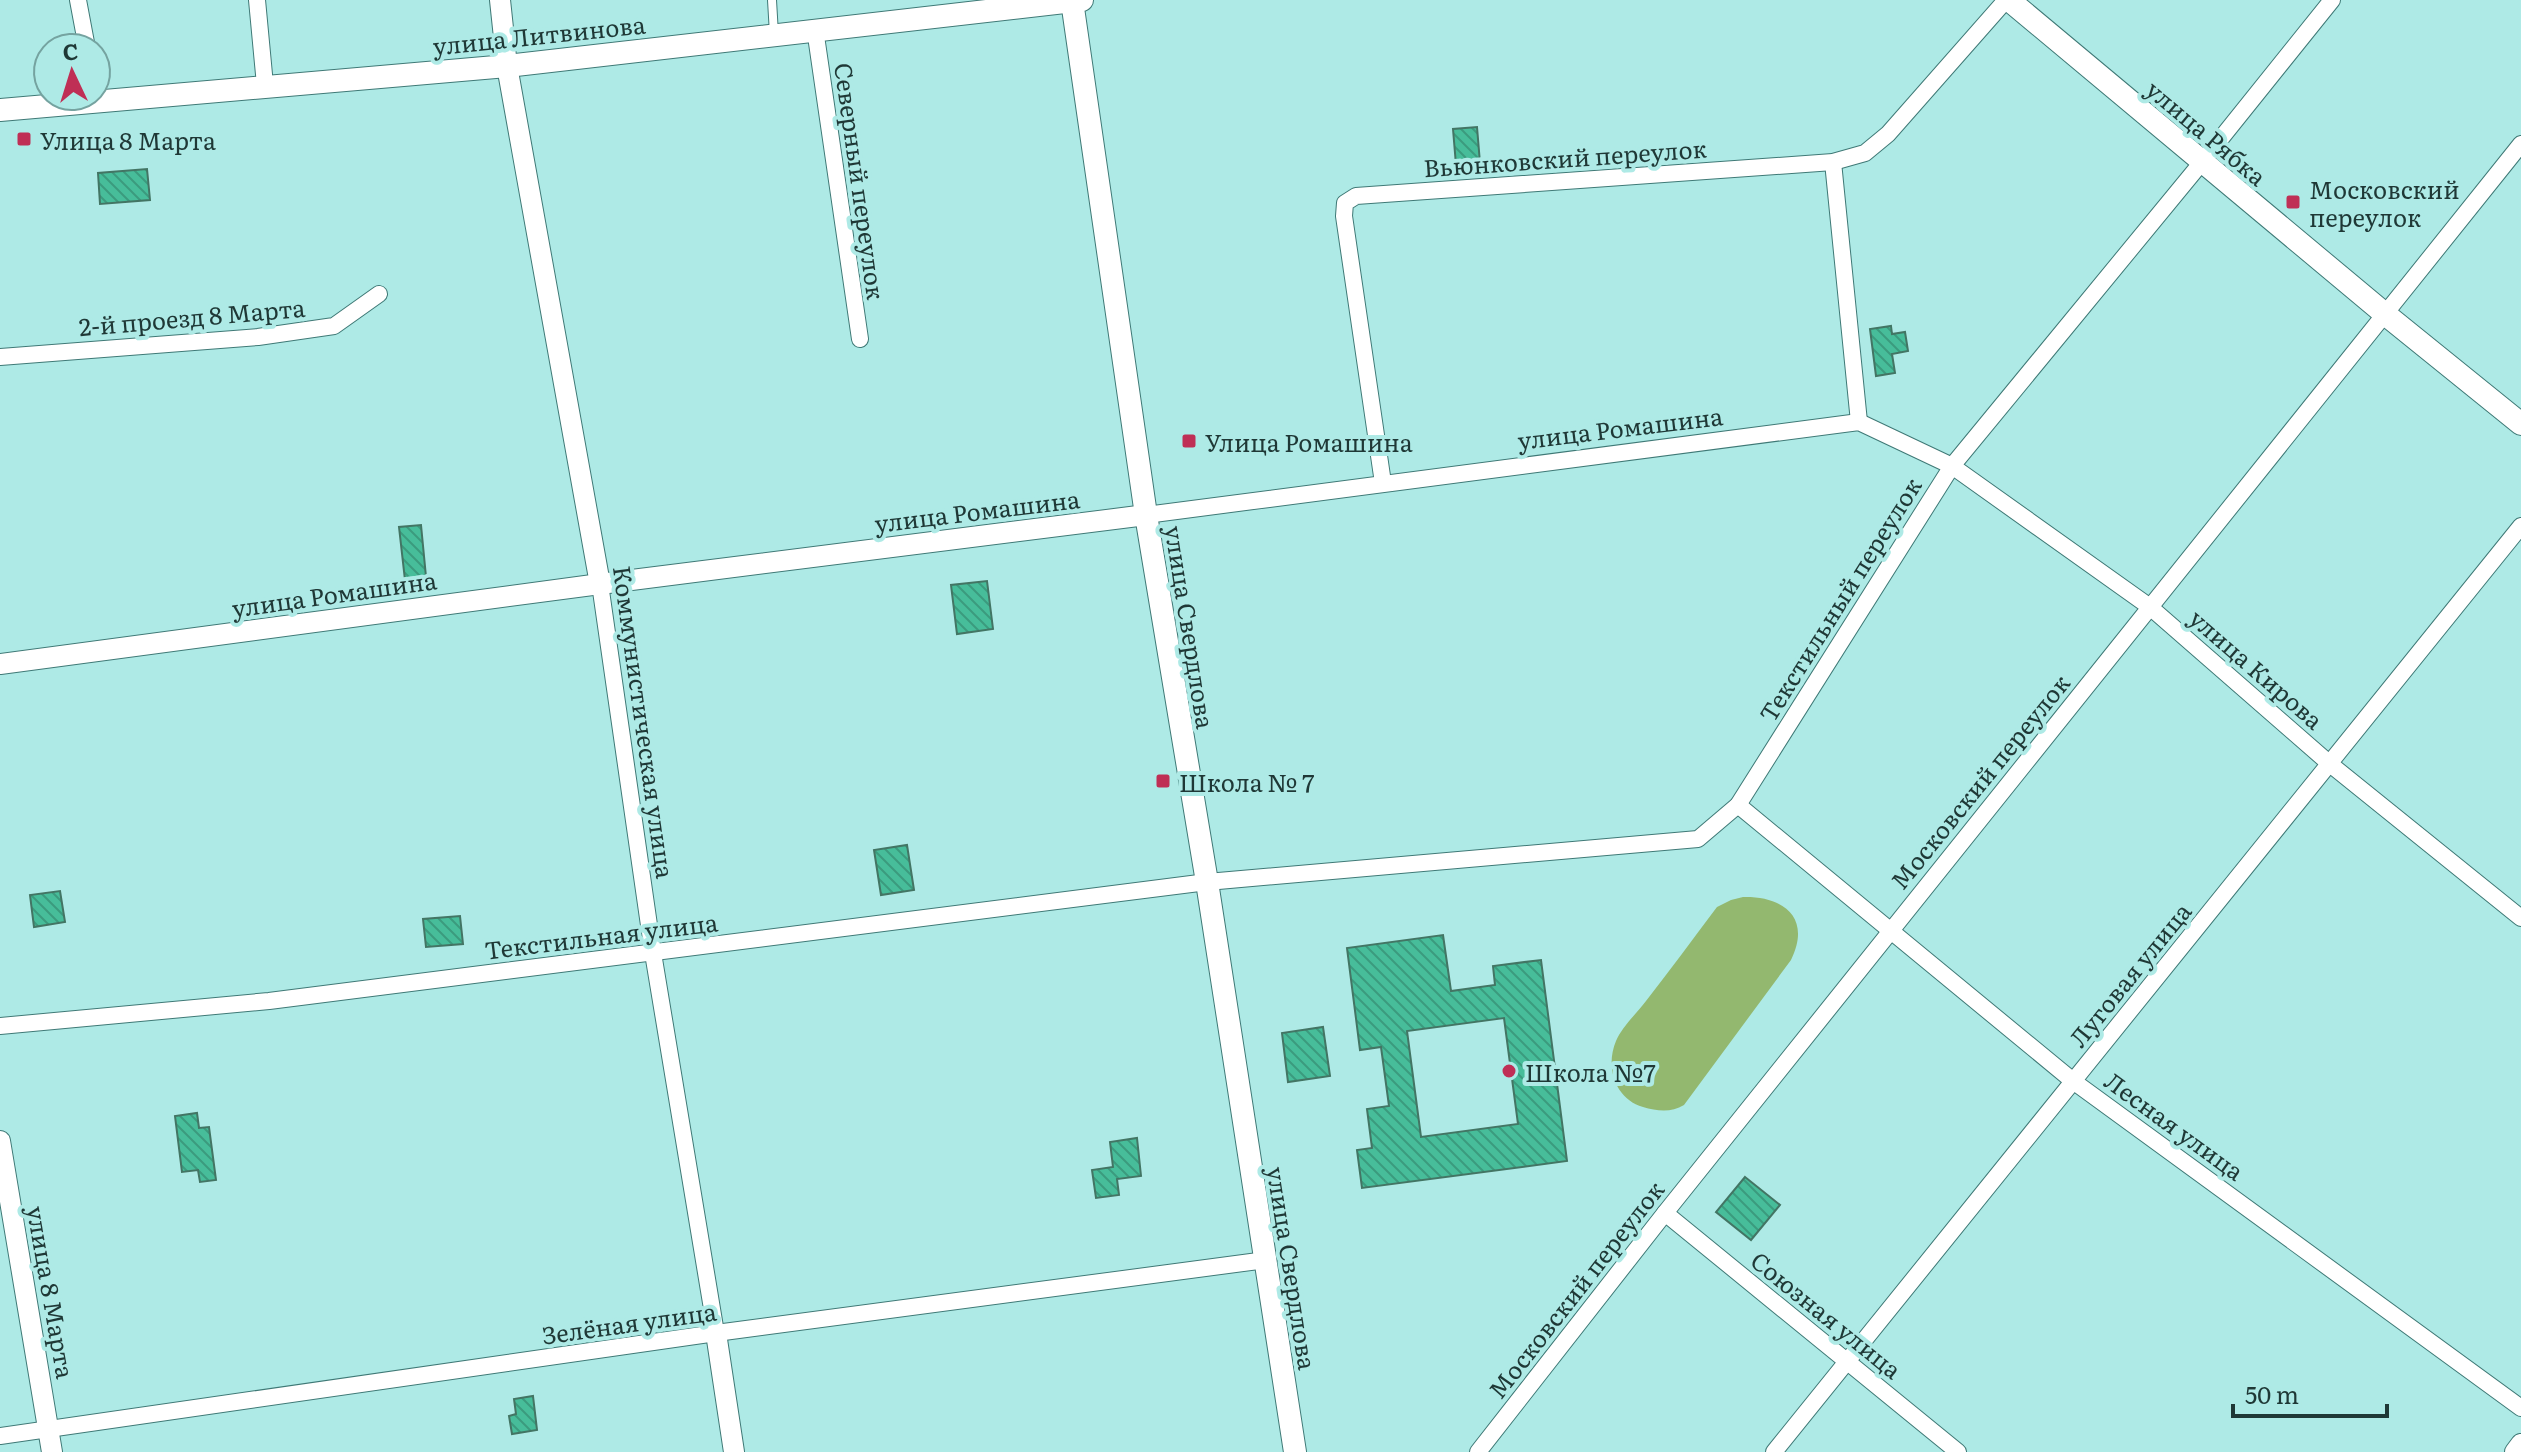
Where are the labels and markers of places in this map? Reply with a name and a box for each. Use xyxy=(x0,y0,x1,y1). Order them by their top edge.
place label: Улица 8 Марта xyxy=(40,122,216,157)
marker: Улица 8 Марта xyxy=(15,130,33,148)
place label: Московский переулок xyxy=(2309,171,2460,234)
marker: Московский переулок xyxy=(2284,193,2302,211)
place label: Улица Ромашина xyxy=(1205,424,1413,459)
marker: Улица Ромашина xyxy=(1180,432,1198,450)
place label: Школа № 7 xyxy=(1179,764,1315,799)
marker: Школа № 7 xyxy=(1154,772,1172,790)
place label: Школа №7 xyxy=(1525,1054,1656,1089)
marker: Школа №7 xyxy=(1500,1062,1518,1080)

